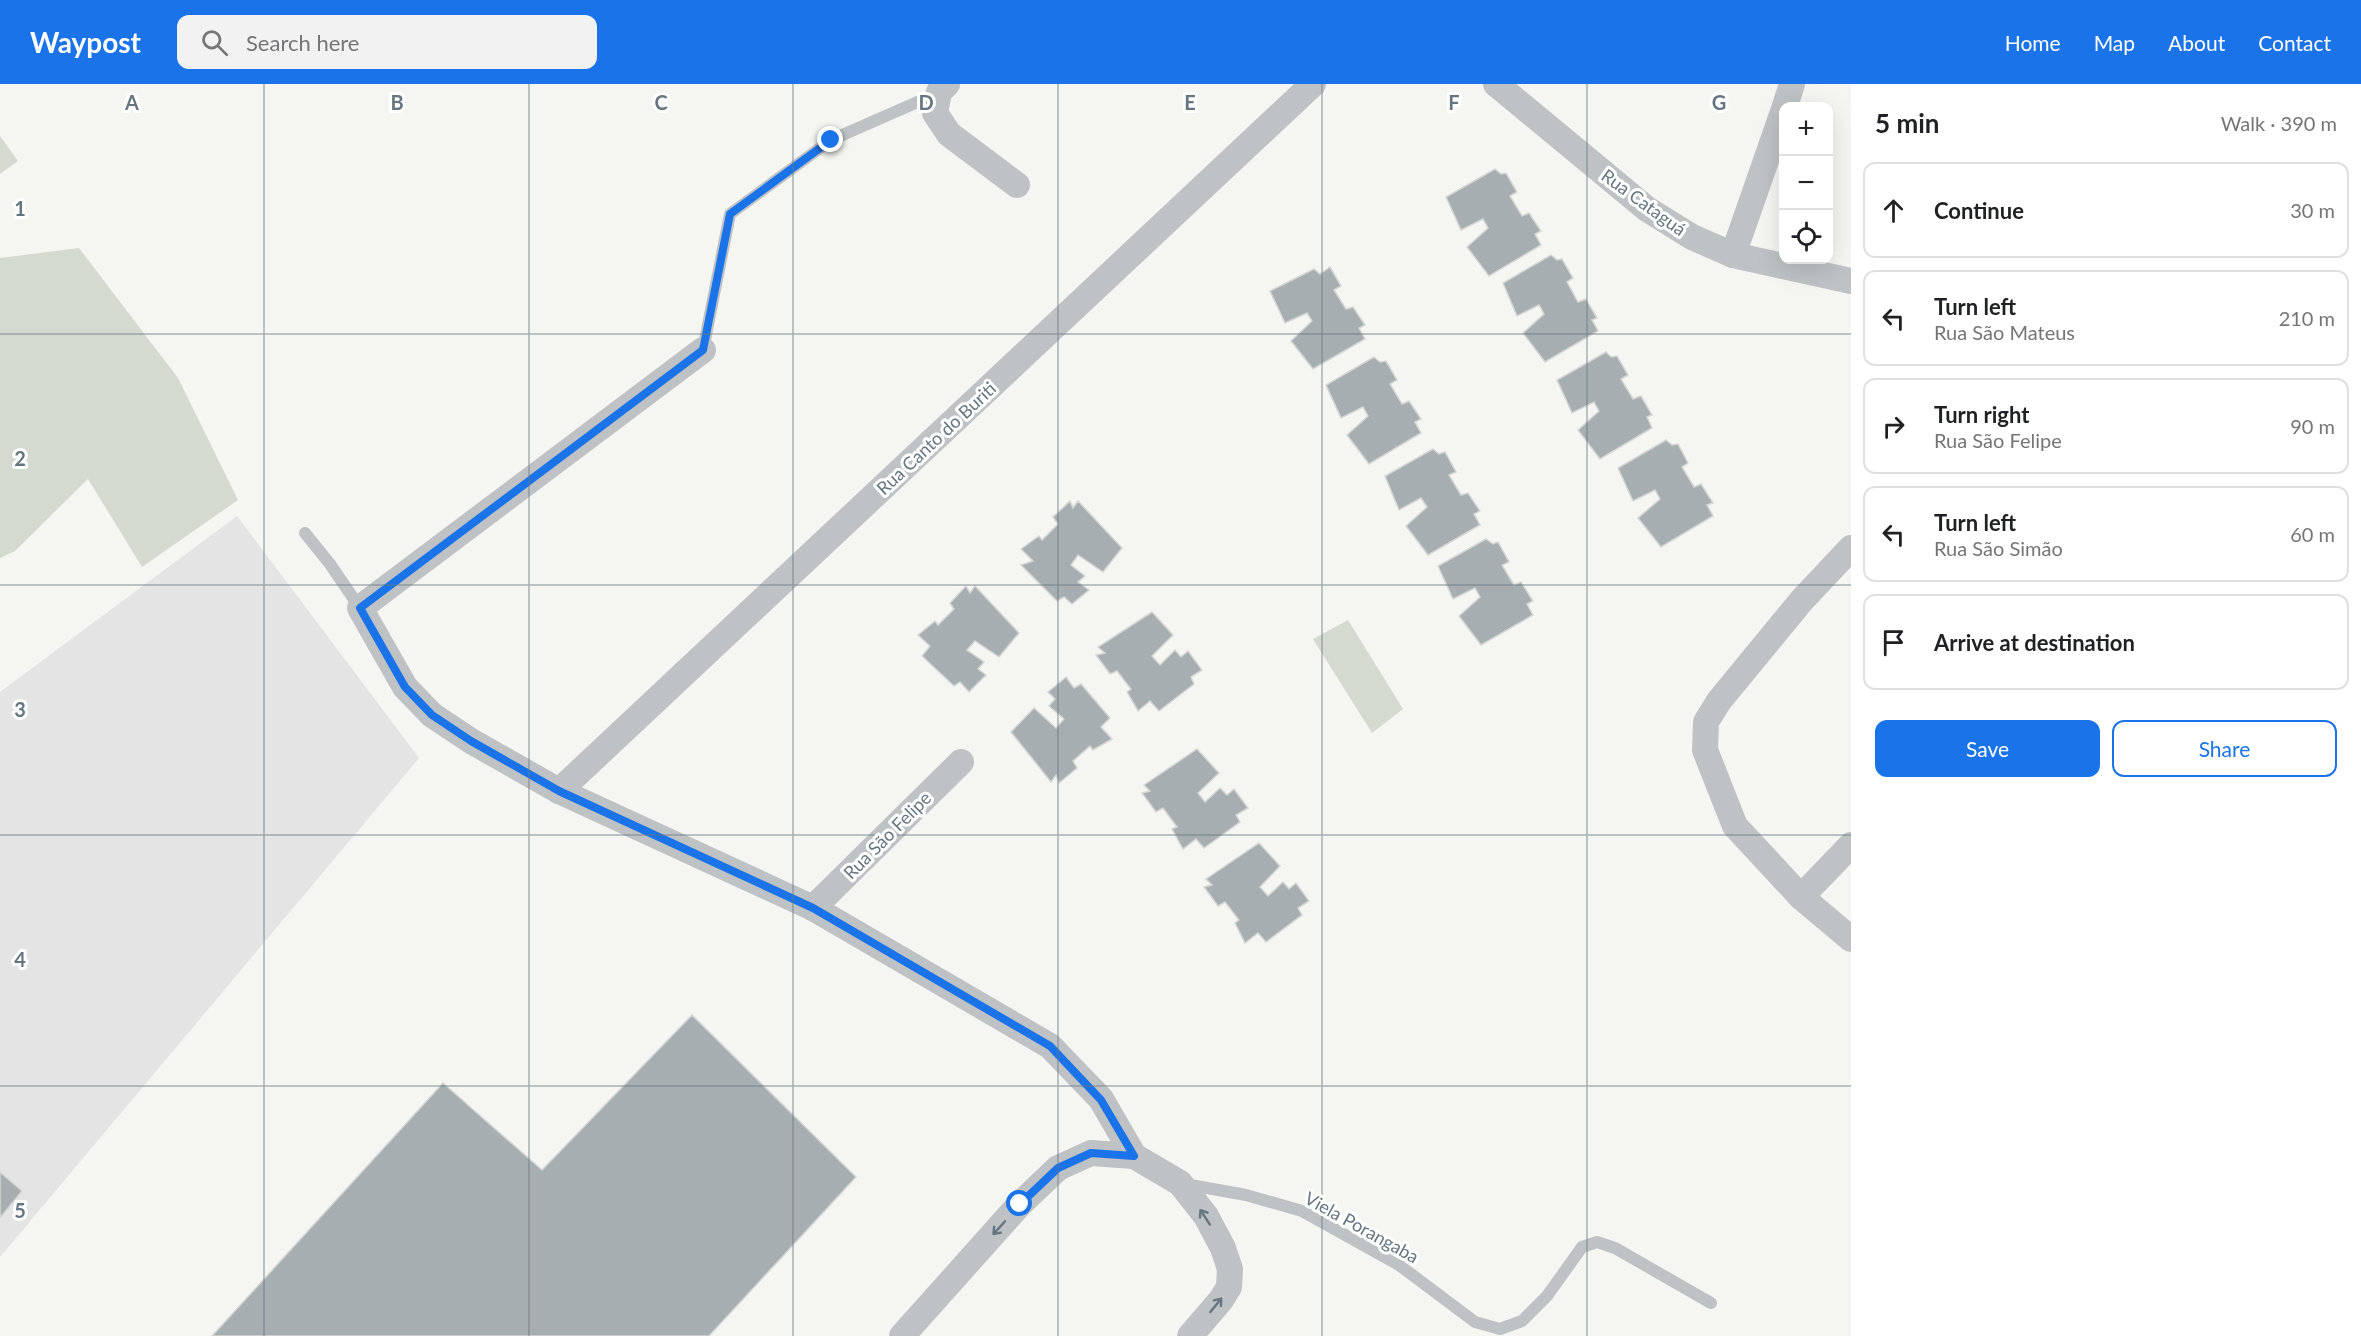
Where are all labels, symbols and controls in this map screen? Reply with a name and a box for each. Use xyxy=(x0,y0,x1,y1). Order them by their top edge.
search box xyxy=(177,15,597,69)
text: Waypost xyxy=(30,25,141,59)
icon: search xyxy=(198,26,231,59)
text: Search here xyxy=(246,29,359,56)
text: Home xyxy=(2005,30,2061,55)
text: Map xyxy=(2094,30,2135,55)
text: About xyxy=(2168,30,2225,55)
text: Contact xyxy=(2258,30,2331,55)
text: A xyxy=(124,90,139,114)
text: B xyxy=(390,90,404,114)
text: C xyxy=(654,90,668,114)
text: D xyxy=(918,90,934,114)
text: E xyxy=(1184,90,1196,114)
text: F xyxy=(1448,90,1460,114)
text: G xyxy=(1712,90,1726,114)
map controls xyxy=(1779,102,1833,264)
button: + xyxy=(1779,102,1833,156)
text: 5 min xyxy=(1875,107,1939,139)
text: Walk · 390 m xyxy=(2221,111,2337,135)
route end xyxy=(817,126,843,152)
button: − xyxy=(1779,156,1833,210)
street label: Rua Cataguá xyxy=(1597,164,1691,240)
icon: ahead xyxy=(1877,194,1910,227)
text: 1 xyxy=(14,196,26,220)
text: Continue xyxy=(1934,197,2024,224)
text: 30 m xyxy=(2290,198,2335,222)
button: locate xyxy=(1779,210,1833,264)
text: Turn left xyxy=(1934,293,2016,320)
icon: left xyxy=(1877,302,1910,335)
text: 210 m xyxy=(2279,306,2335,330)
text: Rua São Mateus xyxy=(1934,320,2075,344)
street label: Rua Canto do Buriti xyxy=(872,377,1000,499)
text: Turn right xyxy=(1934,401,2029,428)
icon: right xyxy=(1877,410,1910,443)
text: 90 m xyxy=(2290,414,2335,438)
text: Rua São Felipe xyxy=(1934,428,2062,452)
text: 2 xyxy=(14,446,26,470)
text: Turn left xyxy=(1934,509,2016,536)
icon: left xyxy=(1877,518,1910,551)
text: 60 m xyxy=(2290,522,2335,546)
text: Rua São Simão xyxy=(1934,536,2063,560)
icon: arrive xyxy=(1877,626,1910,659)
text: Arrive at destination xyxy=(1934,629,2135,656)
text: 3 xyxy=(14,697,26,721)
button: Save xyxy=(1875,720,2100,777)
button: Share xyxy=(2112,720,2337,777)
street label: Rua São Felipe xyxy=(839,787,935,883)
text: 4 xyxy=(14,947,26,971)
street label: Viela Porangaba xyxy=(1301,1187,1423,1267)
route start xyxy=(1006,1190,1032,1216)
text: 5 xyxy=(14,1198,26,1222)
one-way arrow xyxy=(1199,1209,1211,1225)
one-way arrow xyxy=(992,1220,1006,1235)
one-way arrow xyxy=(1210,1298,1223,1314)

